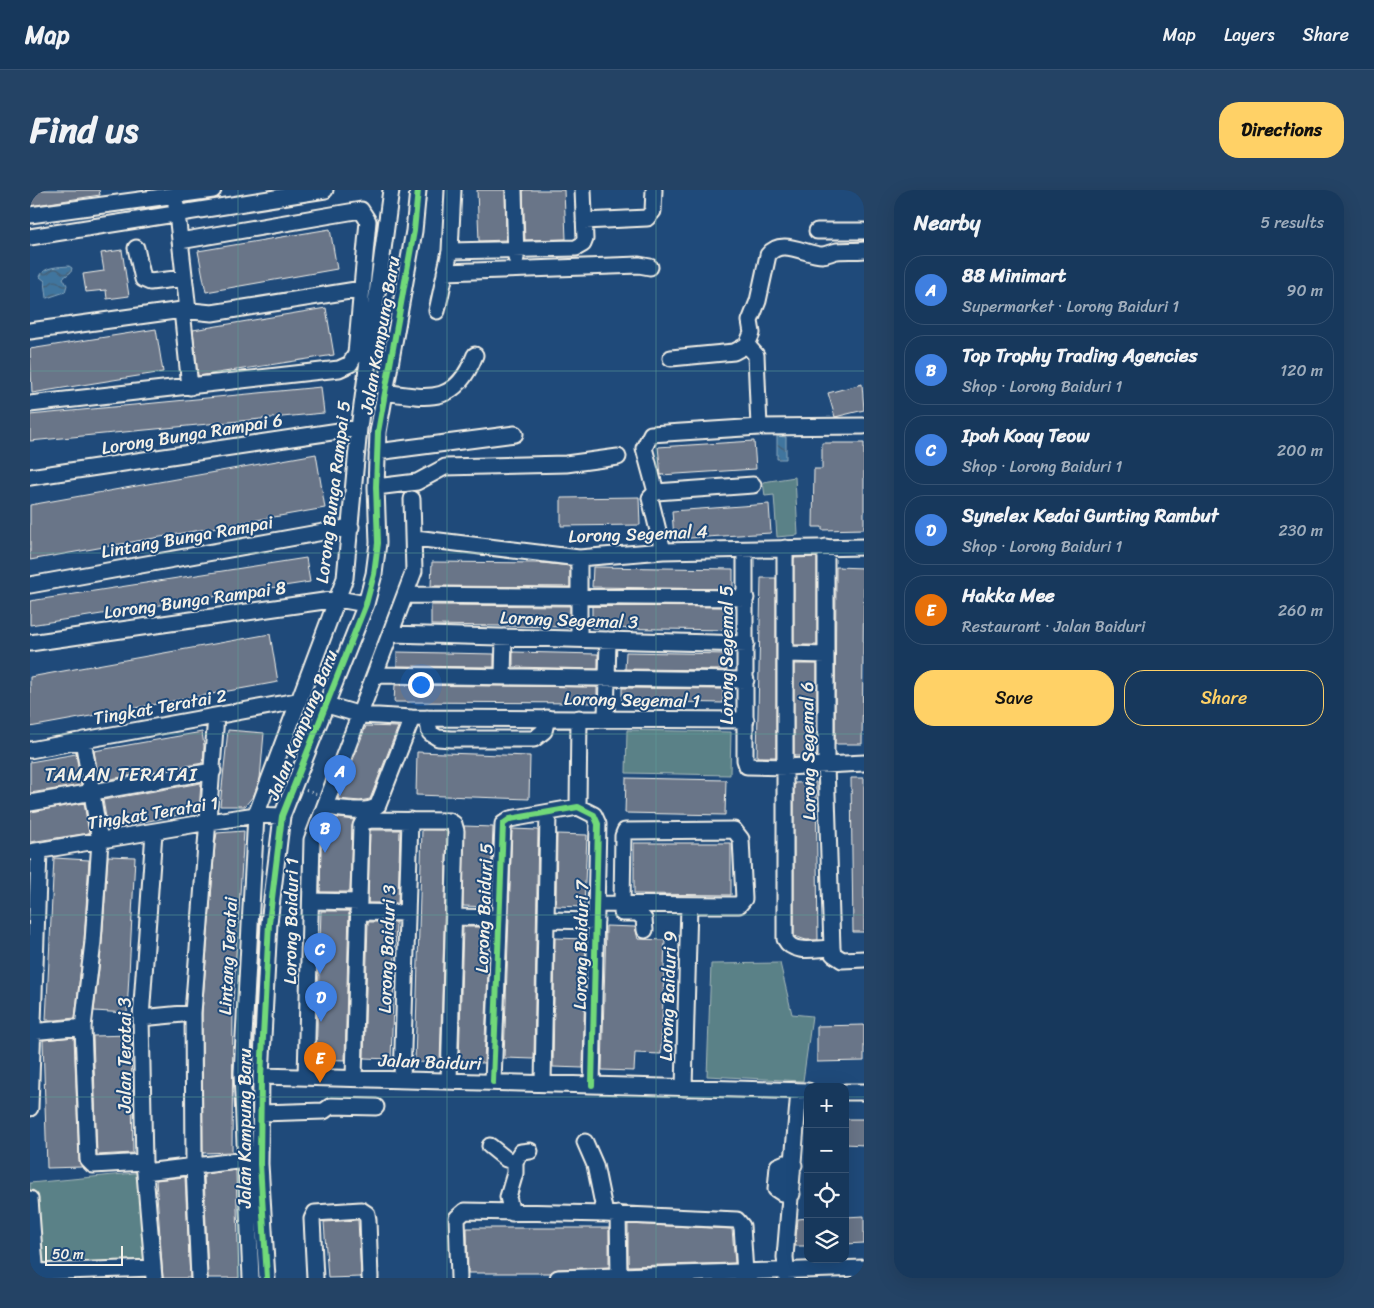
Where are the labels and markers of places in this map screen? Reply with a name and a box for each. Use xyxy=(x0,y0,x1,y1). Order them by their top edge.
pin: A xyxy=(324,755,356,796)
pin: B xyxy=(309,812,341,853)
pin: C xyxy=(304,933,336,974)
pin: D xyxy=(305,981,337,1022)
pin: E xyxy=(304,1042,336,1083)

